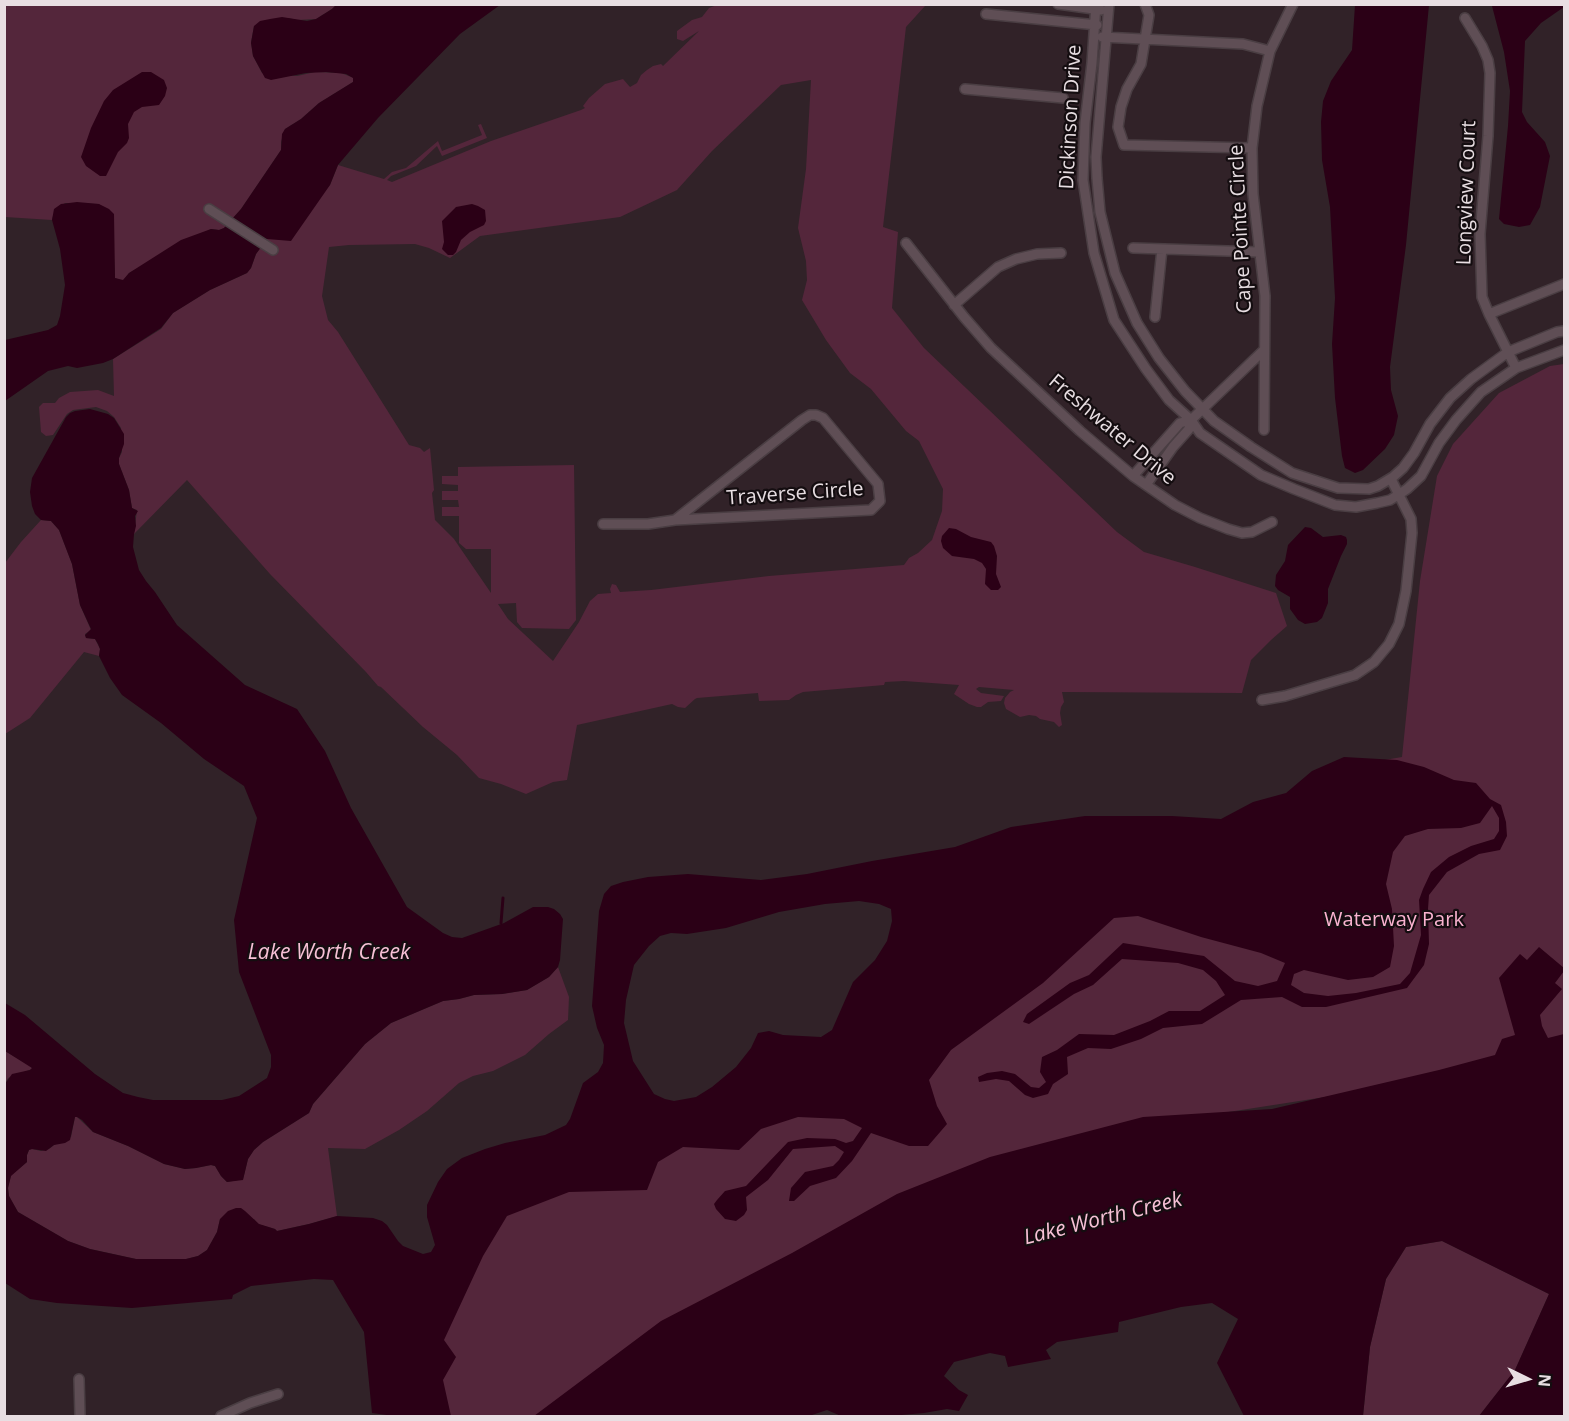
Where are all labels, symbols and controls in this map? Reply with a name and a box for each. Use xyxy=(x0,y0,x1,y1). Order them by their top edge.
street label: Dickinson Drive xyxy=(1055,44,1087,190)
street label: Longview Court xyxy=(1452,120,1482,266)
street label: Cape Pointe Circle xyxy=(1225,144,1257,314)
street label: Freshwater Drive xyxy=(1043,370,1181,490)
street label: Traverse Circle xyxy=(726,477,864,511)
park label: Waterway Park xyxy=(1324,908,1464,932)
water label: Lake Worth Creek xyxy=(248,940,410,966)
water label: Lake Worth Creek xyxy=(1021,1187,1185,1251)
north arrow xyxy=(1497,1349,1557,1409)
text: N xyxy=(1533,1373,1556,1388)

